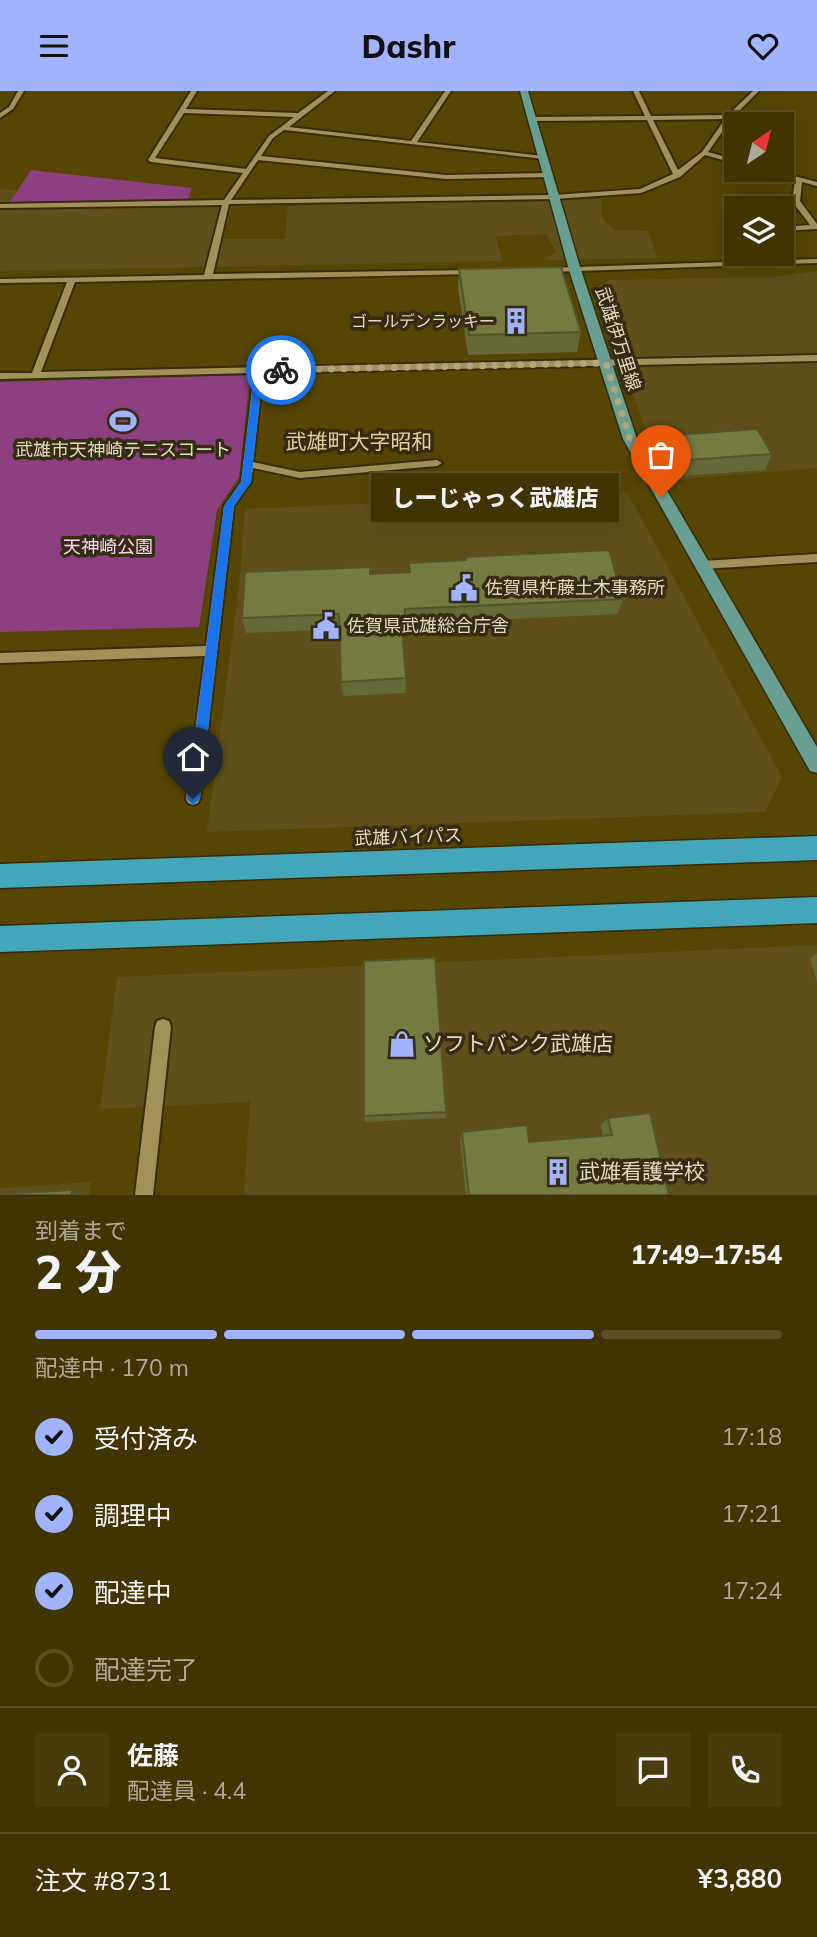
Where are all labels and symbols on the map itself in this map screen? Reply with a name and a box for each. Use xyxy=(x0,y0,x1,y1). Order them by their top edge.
north arrow xyxy=(724,112,794,182)
street label: 武雄伊万里線 xyxy=(591,284,646,394)
building icon: ゴールデンラッキー xyxy=(501,306,531,336)
place label: ゴールデンラッキー xyxy=(351,311,495,331)
courier xyxy=(246,335,316,405)
sports icon: 武雄市天神崎テニスコート xyxy=(108,406,138,436)
pin xyxy=(631,425,691,497)
district label: 武雄町大字昭和 xyxy=(286,428,433,454)
place label: 武雄市天神崎テニスコート xyxy=(15,438,231,461)
callout: しーじゃっく武雄店 xyxy=(370,473,619,521)
park label: 天神崎公園 xyxy=(63,535,153,558)
public building icon: 佐賀県杵藤土木事務所 xyxy=(449,573,479,603)
place label: 佐賀県杵藤土木事務所 xyxy=(485,576,665,599)
public building icon: 佐賀県武雄総合庁舎 xyxy=(311,611,341,641)
place label: 佐賀県武雄総合庁舎 xyxy=(347,614,509,637)
pin xyxy=(163,727,223,799)
street label: 武雄バイパス xyxy=(354,823,462,850)
shop icon: ソフトバンク武雄店 xyxy=(387,1029,417,1059)
place label: ソフトバンク武雄店 xyxy=(423,1030,613,1056)
building icon: 武雄看護学校 xyxy=(543,1157,573,1187)
place label: 武雄看護学校 xyxy=(579,1158,705,1184)

